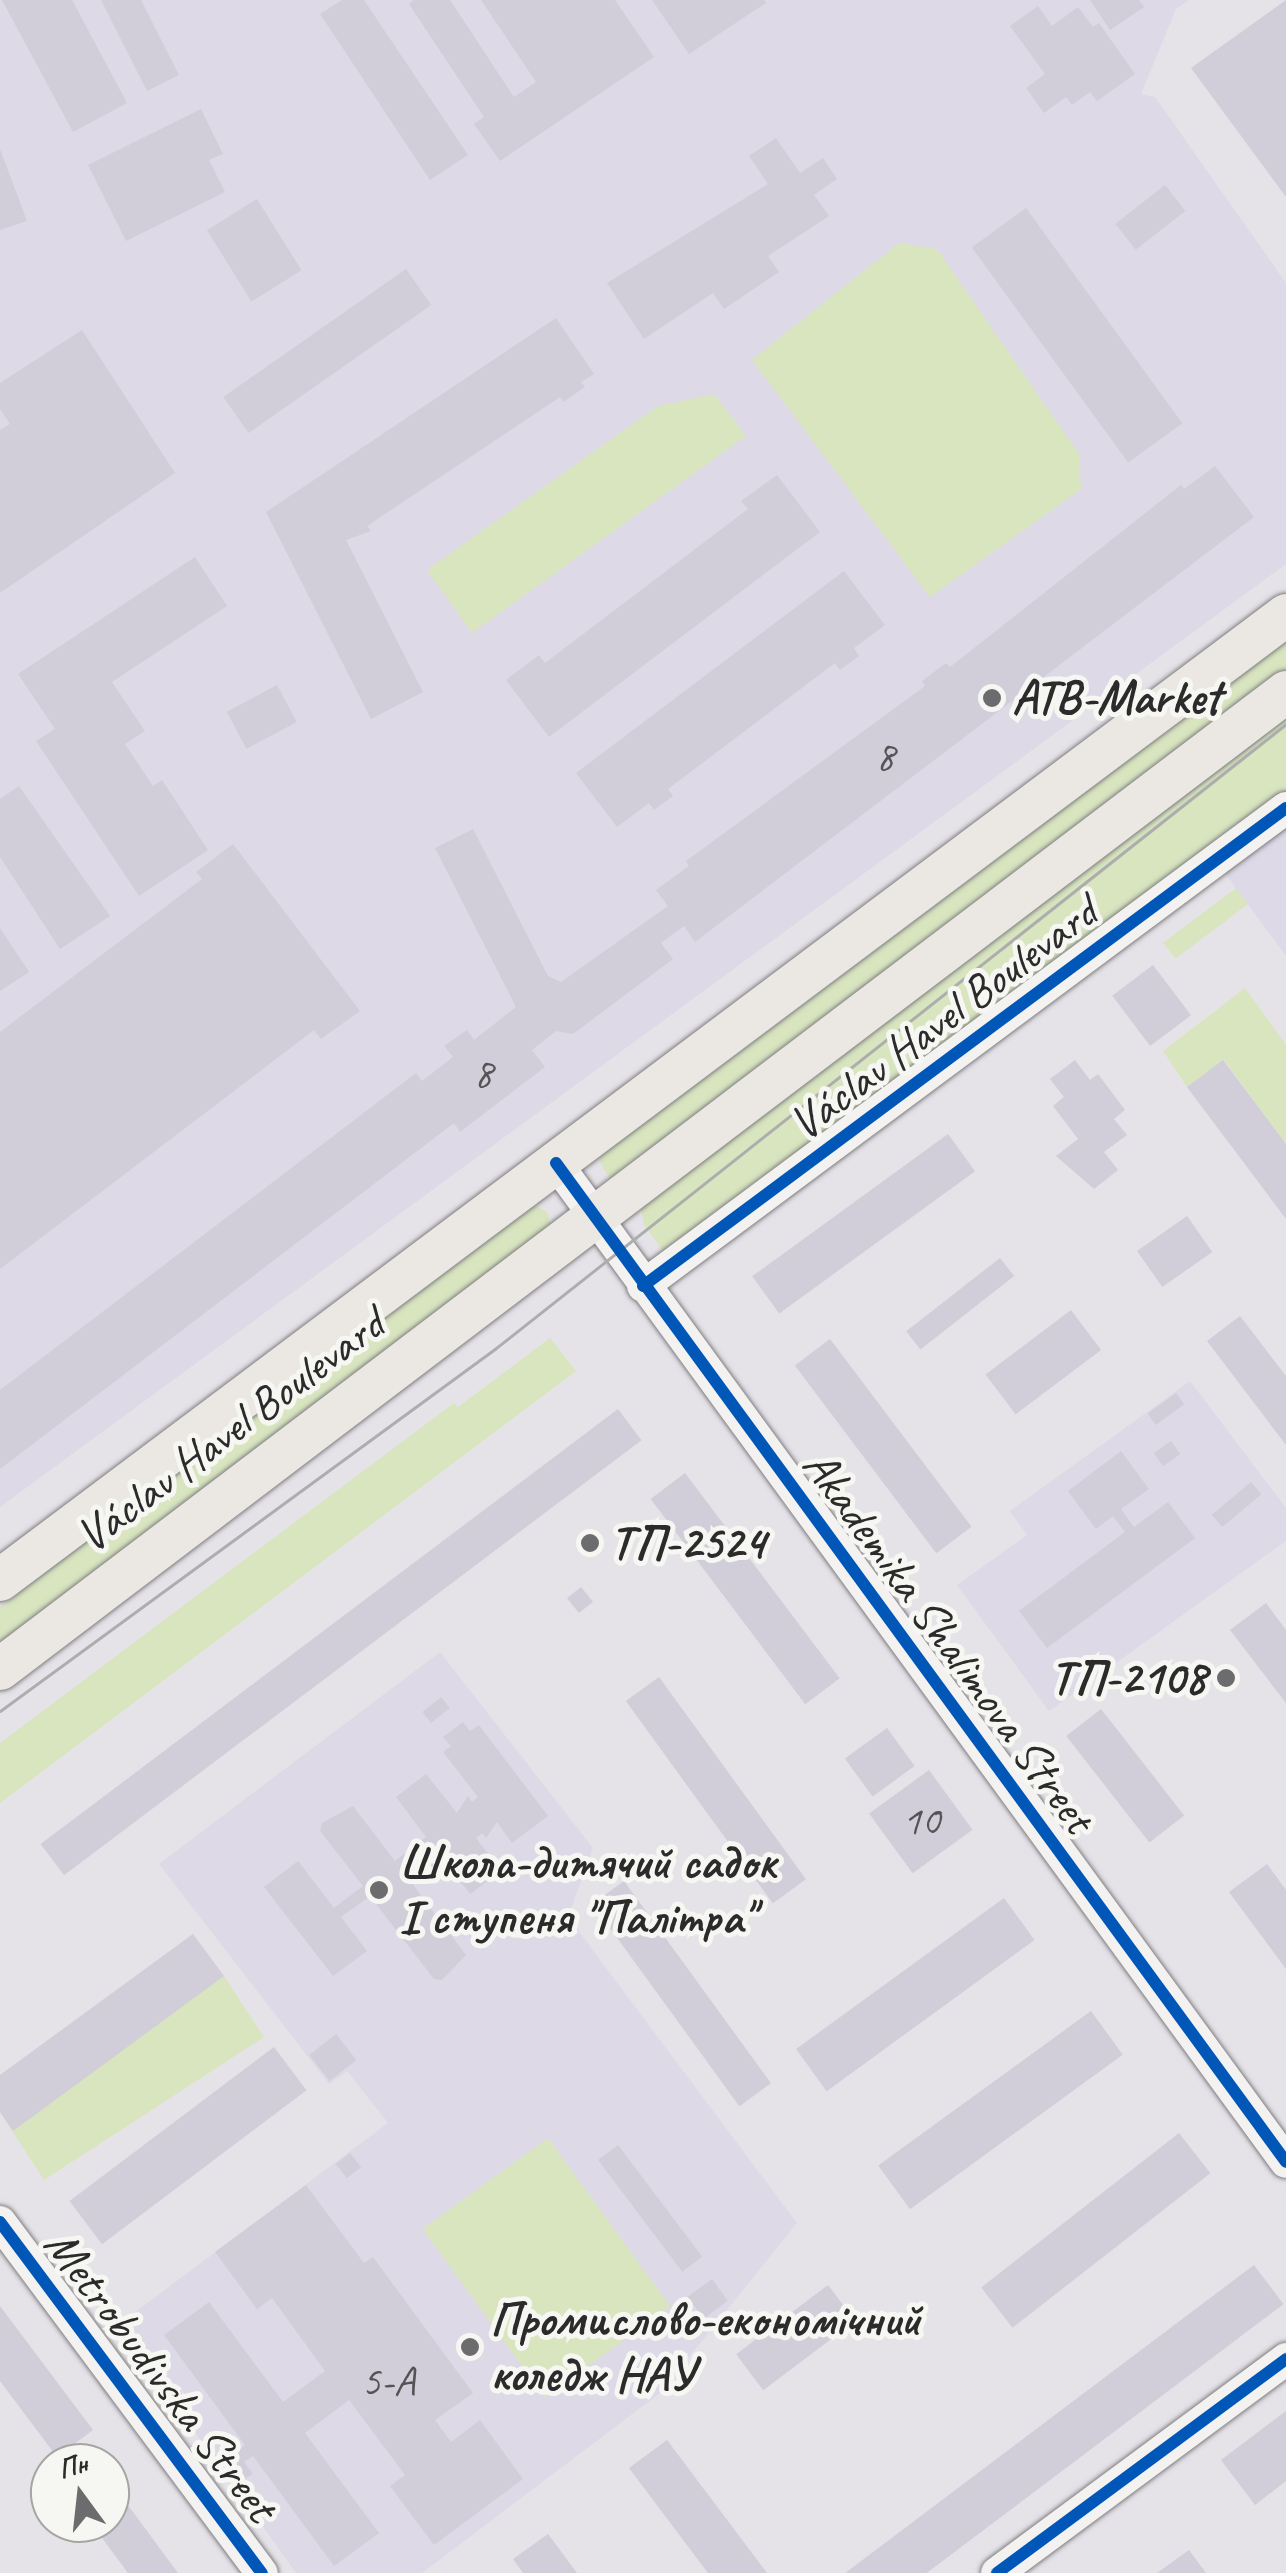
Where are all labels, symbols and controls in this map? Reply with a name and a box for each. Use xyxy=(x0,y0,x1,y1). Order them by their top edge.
place label: ATB-Market xyxy=(1012,669,1220,727)
marker: ATB-Market xyxy=(981,687,1003,709)
house number: 8 xyxy=(876,732,894,782)
street label: Václav Havel Boulevard xyxy=(777,883,1109,1153)
house number: 8 xyxy=(474,1049,492,1099)
street label: Václav Havel Boulevard xyxy=(64,1295,396,1565)
street label: Akademika Shalimova Street xyxy=(789,1436,1109,1846)
place label: ТП-2524 xyxy=(610,1514,765,1572)
marker: ТП-2524 xyxy=(579,1532,601,1554)
place label: ТП-2108 xyxy=(1050,1649,1206,1707)
marker: ТП-2108 xyxy=(1215,1667,1237,1689)
house number: 10 xyxy=(902,1796,940,1846)
place label: Школа-дитячий садок І ступеня "Палітра" xyxy=(399,1833,777,1946)
marker: Школа-дитячий садок І ступеня "Палітра" xyxy=(368,1879,390,1901)
street label: Metrobudivska Street xyxy=(32,2217,290,2533)
place label: Промислово-економічний коледж НАУ xyxy=(490,2290,921,2403)
marker: Промислово-економічний коледж НАУ xyxy=(459,2336,481,2358)
house number: 5-А xyxy=(361,2357,415,2407)
north arrow xyxy=(30,2443,130,2543)
text: Пн xyxy=(54,2445,91,2486)

